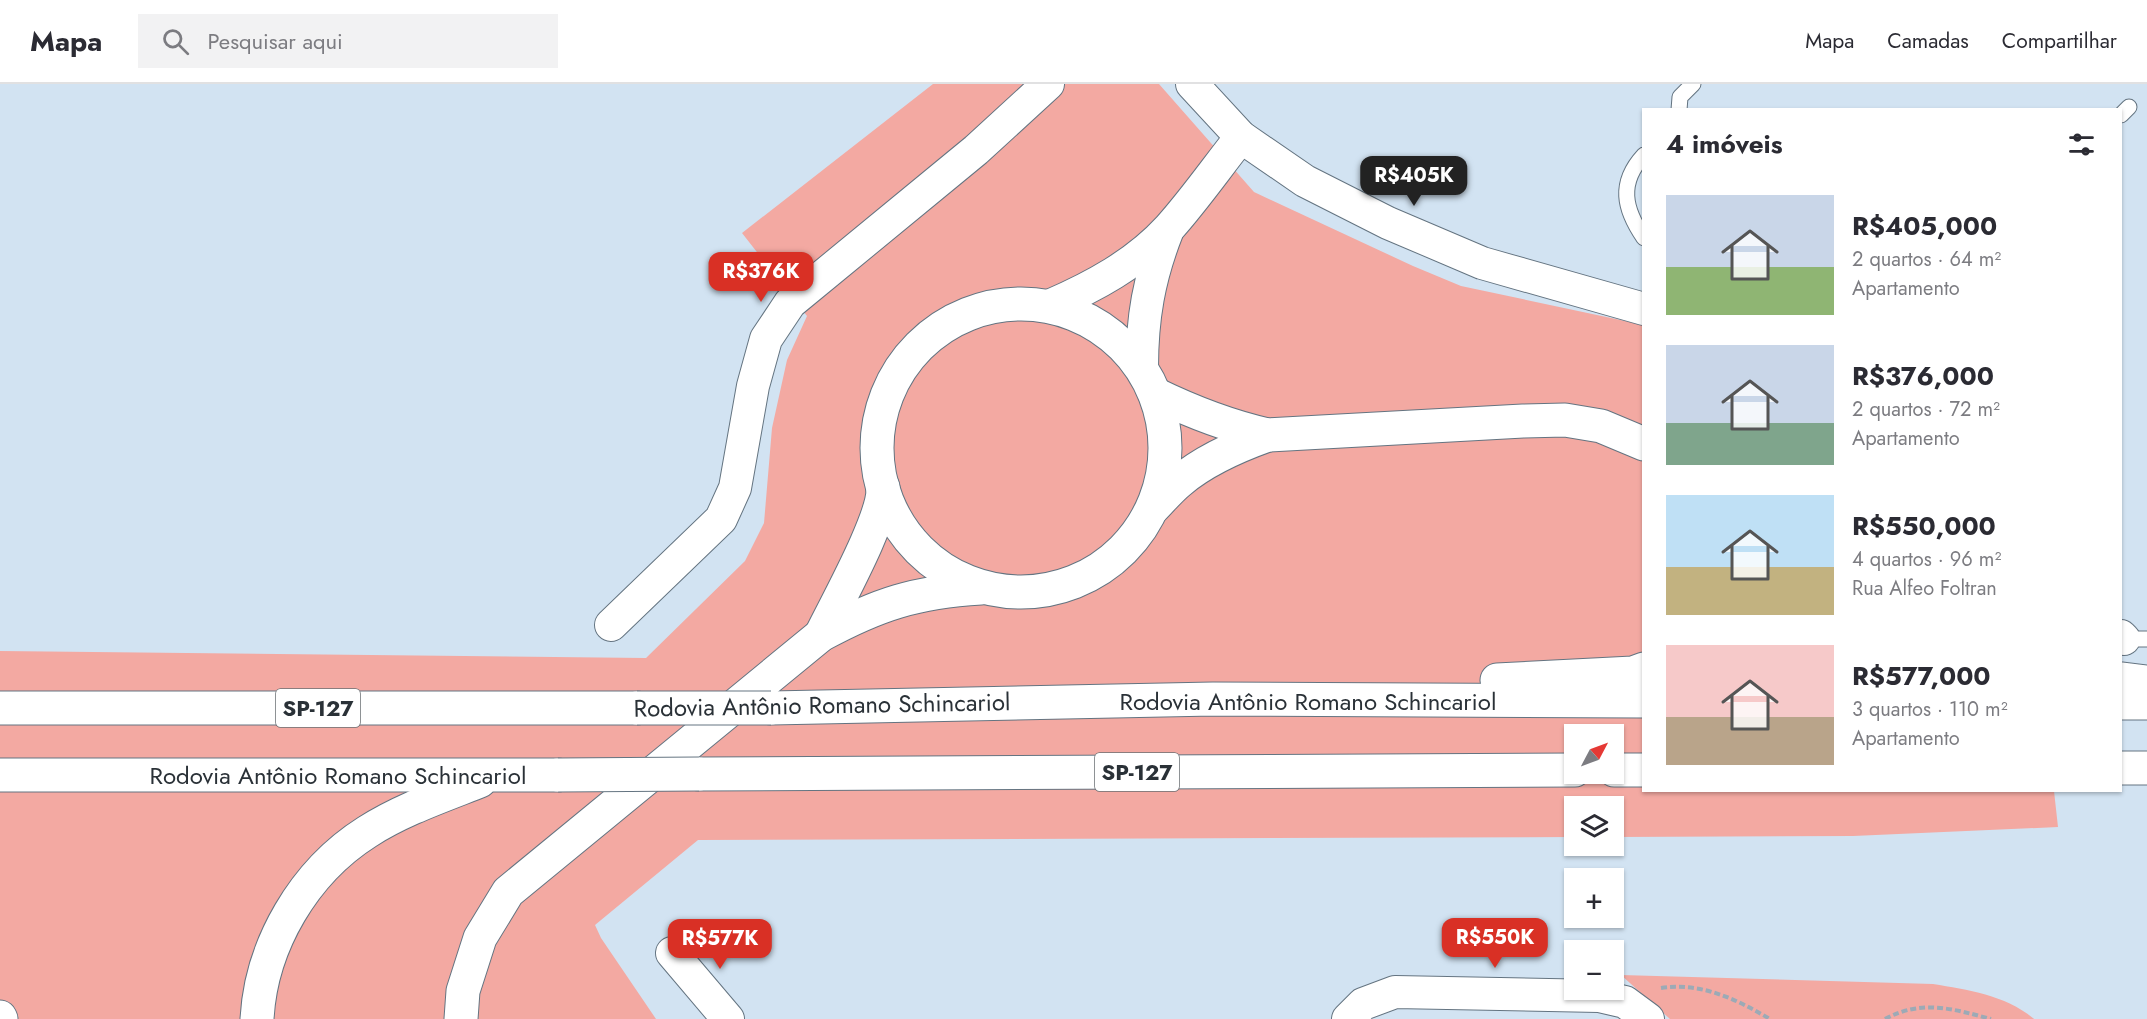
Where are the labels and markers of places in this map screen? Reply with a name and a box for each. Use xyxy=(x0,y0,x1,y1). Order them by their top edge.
pin: R$405K xyxy=(1365,156,1463,207)
pin: R$376K xyxy=(712,252,810,303)
pin: R$550K xyxy=(1446,918,1544,969)
pin: R$577K xyxy=(671,919,769,970)

